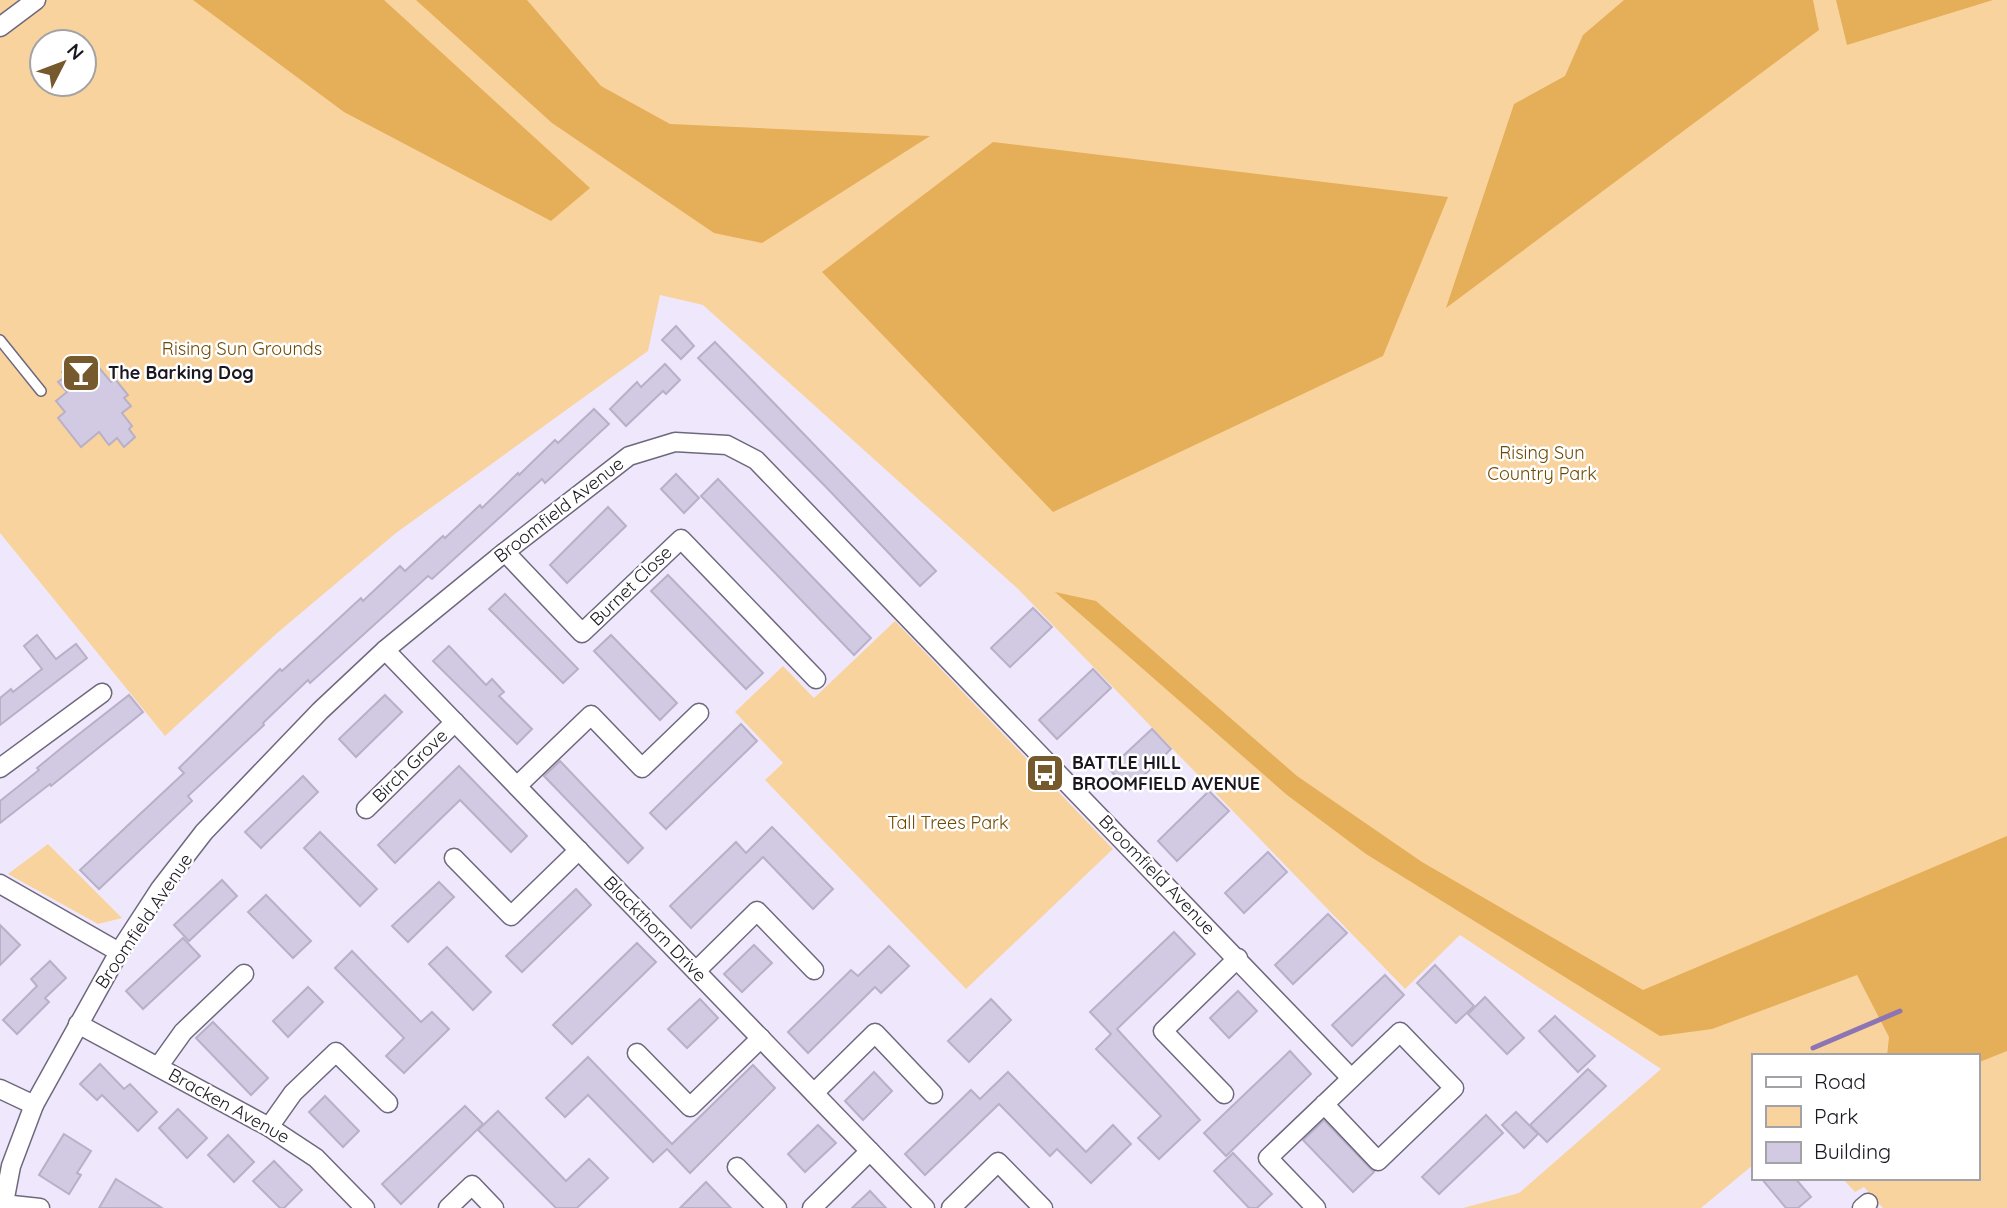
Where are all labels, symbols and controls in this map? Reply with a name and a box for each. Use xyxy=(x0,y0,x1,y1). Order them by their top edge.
north arrow xyxy=(28,28,98,98)
text: N xyxy=(62,38,89,65)
park label: Rising Sun Grounds xyxy=(162,337,322,360)
bar icon: The Barking Dog xyxy=(60,352,102,394)
place label: The Barking Dog xyxy=(108,361,254,384)
park label: Rising Sun Country Park xyxy=(1487,441,1597,485)
street label: Broomfield Avenue xyxy=(489,452,628,567)
street label: Burnet Close xyxy=(585,541,677,631)
street label: Birch Grove xyxy=(367,724,452,807)
place label: BATTLE HILL BROOMFIELD AVENUE xyxy=(1072,751,1260,795)
bus stop icon: BATTLE HILL BROOMFIELD AVENUE xyxy=(1024,752,1066,794)
street label: Broomfield Avenue xyxy=(1094,810,1221,940)
park label: Tall Trees Park xyxy=(887,811,1009,834)
street label: Broomfield Avenue xyxy=(90,849,197,993)
street label: Blackthorn Drive xyxy=(599,871,712,986)
legend xyxy=(1752,1054,1979,1180)
street label: Bracken Avenue xyxy=(165,1063,294,1148)
text: Road xyxy=(1814,1068,1866,1094)
text: Park xyxy=(1814,1103,1858,1129)
text: Building xyxy=(1814,1138,1891,1164)

